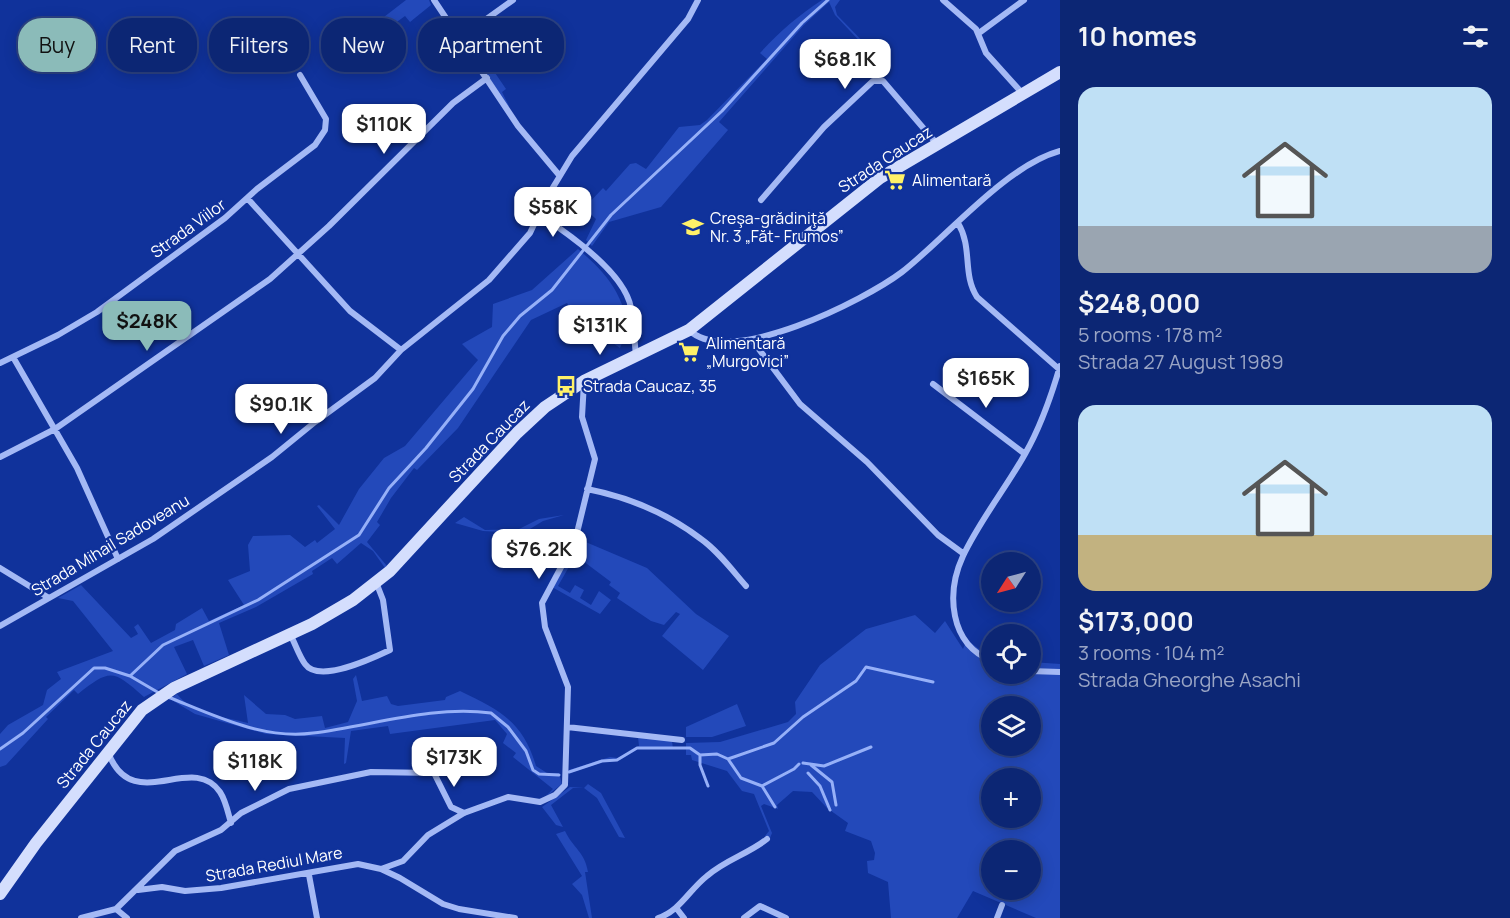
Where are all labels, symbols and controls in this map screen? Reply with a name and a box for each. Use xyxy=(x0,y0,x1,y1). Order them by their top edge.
chip: Buy xyxy=(18,18,96,72)
chip: Rent xyxy=(108,18,197,72)
chip: Filters xyxy=(209,18,309,72)
chip: New xyxy=(321,18,406,72)
chip: Apartment xyxy=(418,18,564,72)
text: 10 homes xyxy=(1078,18,1197,54)
icon: filters xyxy=(1459,20,1492,53)
pin: $68.1K xyxy=(796,39,894,90)
text: $68.1K xyxy=(814,45,876,72)
pin: $110K xyxy=(342,104,426,155)
text: $110K xyxy=(356,110,412,137)
street label: Strada Caucaz xyxy=(834,120,936,198)
icon: home xyxy=(1231,126,1339,234)
supermarket icon: Alimentară xyxy=(883,168,907,192)
place label: Alimentară xyxy=(912,169,991,191)
pin: $58K xyxy=(517,187,589,238)
street label: Strada Viilor xyxy=(146,193,230,263)
text: $58K xyxy=(528,193,578,220)
place label: Creşa-grădiniţă Nr. 3 „Făt- Frumos” xyxy=(710,207,844,247)
school or university icon: Creşa-grădiniţă Nr. 3 „Făt- Frumos” xyxy=(681,215,705,239)
text: $248,000 xyxy=(1078,285,1200,321)
pin: $248K xyxy=(105,301,189,352)
pin: $131K xyxy=(558,305,642,356)
text: $248K xyxy=(116,307,178,334)
text: $131K xyxy=(573,311,627,338)
text: 5 rooms · 178 m² xyxy=(1078,321,1223,348)
place label: Alimentară „Murgovici” xyxy=(706,332,789,372)
supermarket icon: Alimentară „Murgovici” xyxy=(677,340,701,364)
text: Strada 27 August 1989 xyxy=(1078,348,1284,375)
pin: $165K xyxy=(944,358,1028,409)
text: $165K xyxy=(957,364,1015,391)
bus stop icon: Strada Caucaz, 35 xyxy=(554,374,578,398)
place label: Strada Caucaz, 35 xyxy=(583,375,717,397)
pin: $90.1K xyxy=(232,384,330,435)
text: $90.1K xyxy=(249,390,313,417)
street label: Strada Caucaz xyxy=(444,394,534,488)
icon: home xyxy=(1231,444,1339,552)
street label: Strada Mihail Sadoveanu xyxy=(27,489,193,601)
pin: $76.2K xyxy=(490,529,588,580)
text: $76.2K xyxy=(506,535,572,562)
north arrow xyxy=(981,552,1041,612)
map controls xyxy=(981,552,1041,900)
text: $173,000 xyxy=(1078,603,1194,639)
button: locate xyxy=(981,624,1041,684)
text: 3 rooms · 104 m² xyxy=(1078,639,1224,666)
text: Strada Gheorghe Asachi xyxy=(1078,666,1301,693)
street label: Strada Caucaz xyxy=(51,695,137,793)
button: layers xyxy=(981,696,1041,756)
pin: $173K xyxy=(412,737,496,788)
pin: $118K xyxy=(213,741,297,792)
text: $173K xyxy=(426,743,482,770)
text: $118K xyxy=(227,747,283,774)
button: + xyxy=(981,768,1041,828)
button: − xyxy=(981,840,1041,900)
street label: Strada Rediul Mare xyxy=(204,841,344,887)

